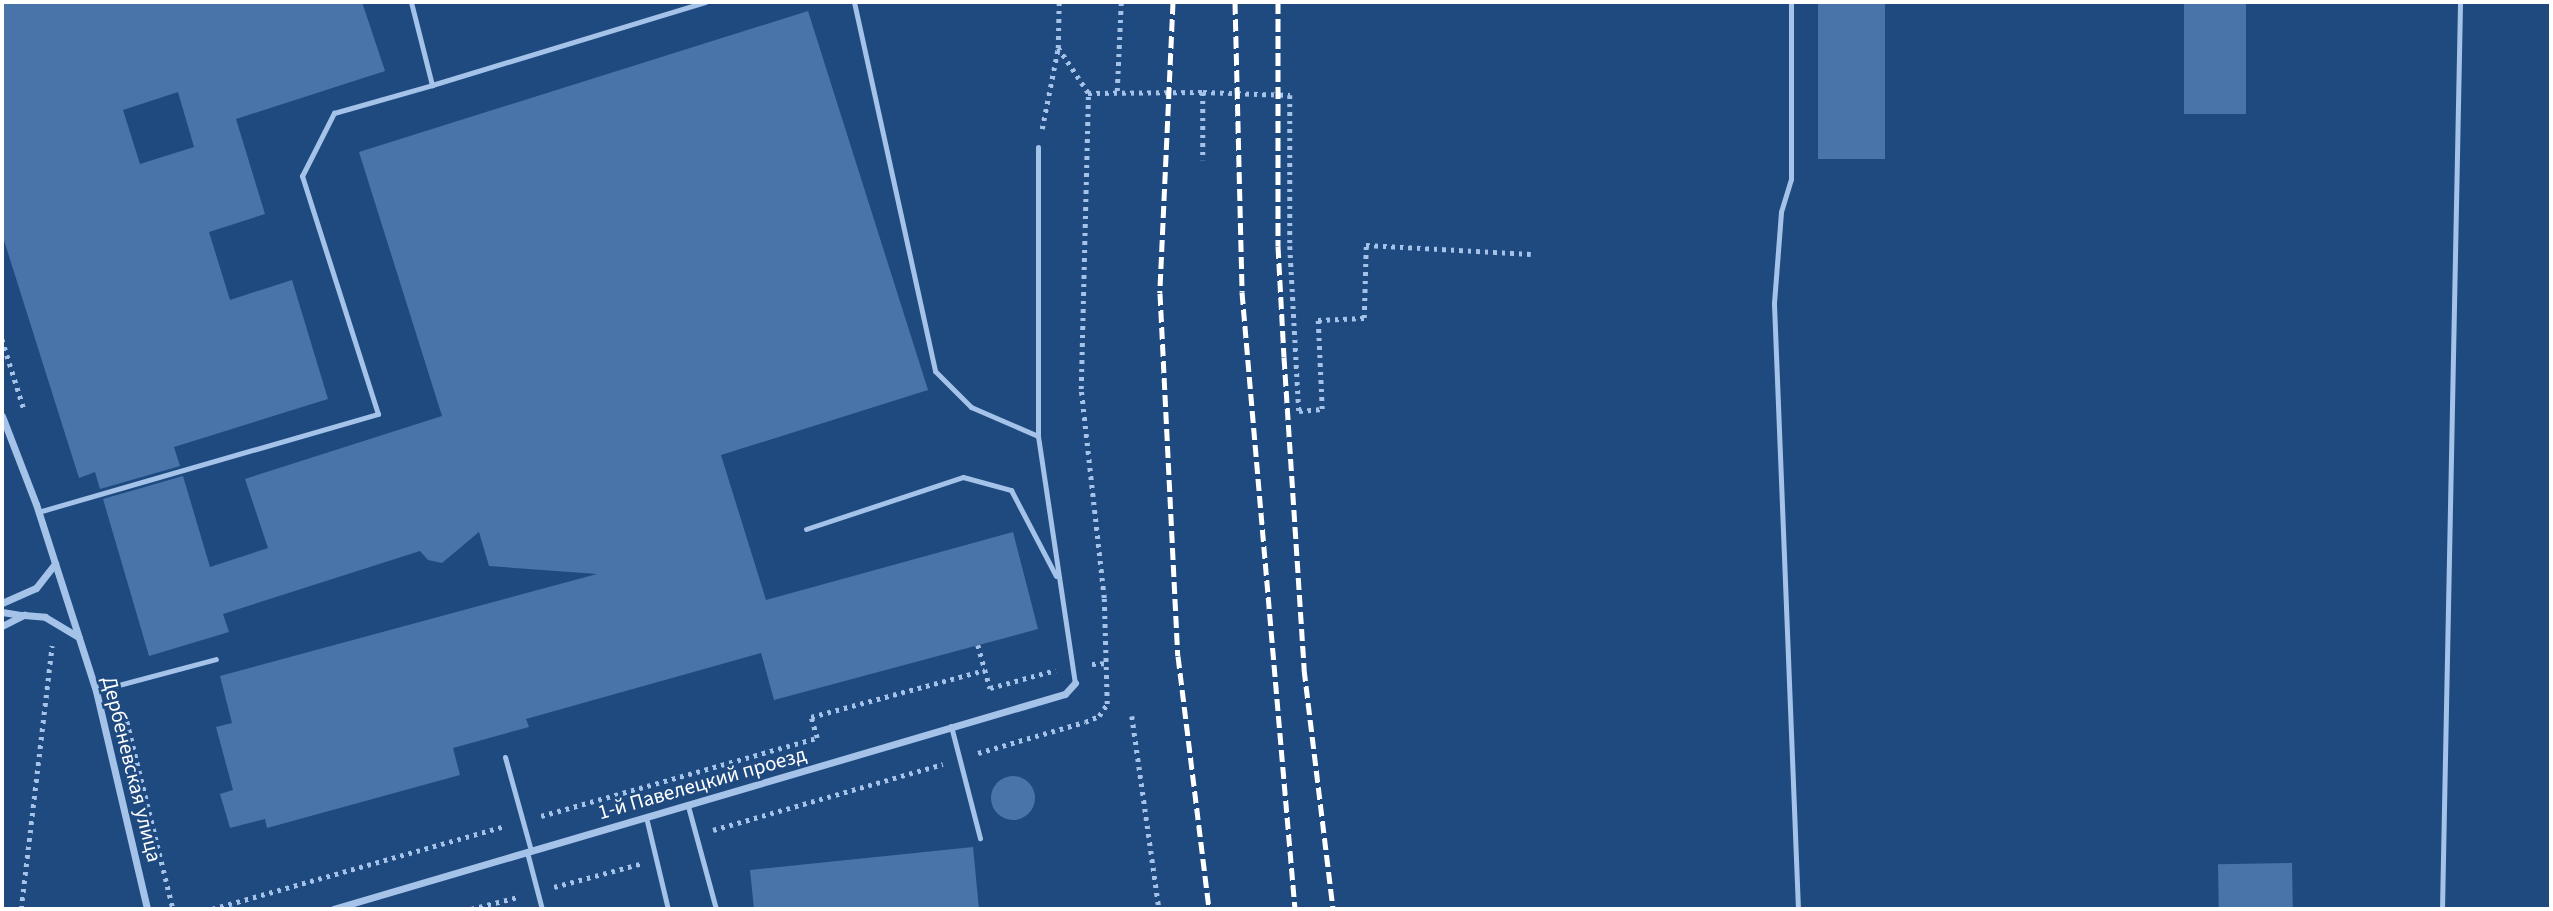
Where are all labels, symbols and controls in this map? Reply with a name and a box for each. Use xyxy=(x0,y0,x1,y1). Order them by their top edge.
street label: Дербеневская улица xyxy=(97,673,167,865)
street label: 1-й Павелецкий проезд xyxy=(595,741,809,825)

